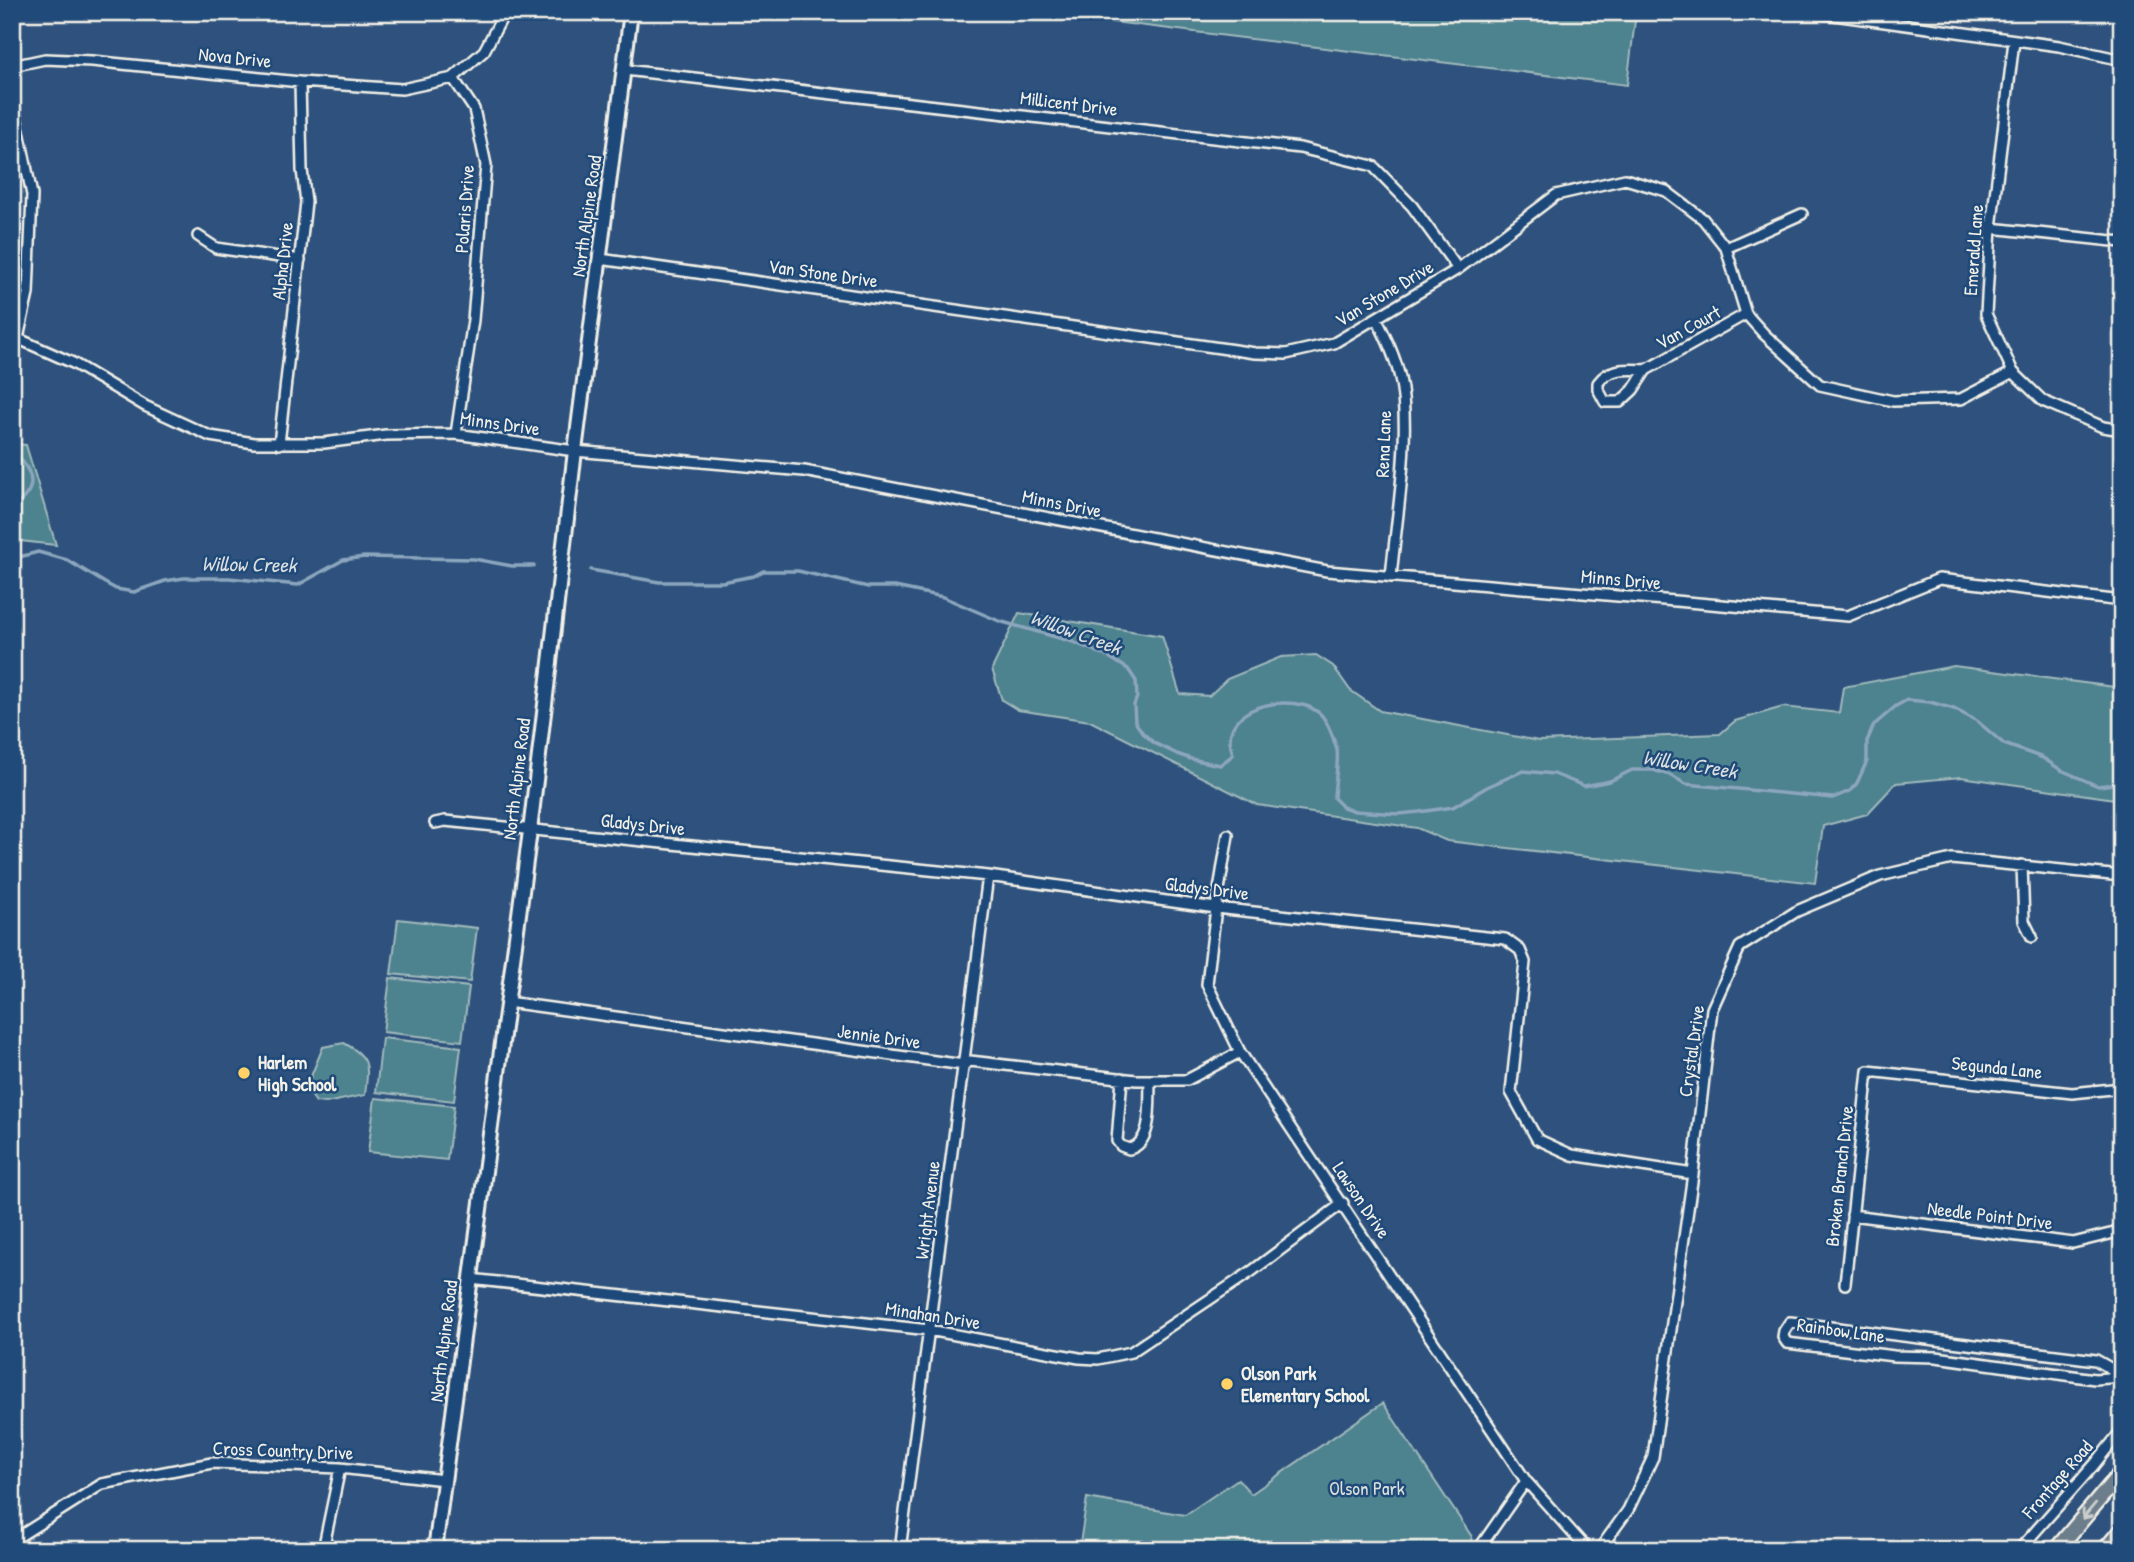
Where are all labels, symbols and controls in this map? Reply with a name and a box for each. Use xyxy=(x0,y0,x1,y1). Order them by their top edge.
street label: Nova Drive xyxy=(197,40,273,74)
street label: Millicent Drive xyxy=(1019,84,1120,122)
street label: North Alpine Road xyxy=(565,153,607,278)
street label: Polaris Drive xyxy=(448,164,480,254)
street label: Emerald Lane xyxy=(1957,203,1989,296)
street label: Alpha Drive xyxy=(265,220,299,301)
street label: Van Stone Drive xyxy=(767,252,880,294)
street label: Van Stone Drive xyxy=(1330,253,1438,333)
street label: Van Court xyxy=(1651,298,1726,355)
street label: Minns Drive xyxy=(458,405,542,442)
street label: Rena Lane xyxy=(1369,410,1397,478)
street label: Minns Drive xyxy=(1020,483,1104,523)
water label: Willow Creek xyxy=(201,549,299,579)
street label: Minns Drive xyxy=(1580,563,1663,595)
water label: Willow Creek xyxy=(1027,602,1128,663)
street label: North Alpine Road xyxy=(496,716,536,841)
water label: Willow Creek xyxy=(1641,742,1741,786)
street label: Gladys Drive xyxy=(600,807,687,841)
street label: Gladys Drive xyxy=(1163,870,1251,906)
street label: Crystal Drive xyxy=(1672,1003,1710,1098)
street label: Jennie Drive xyxy=(836,1017,923,1055)
place label: Harlem High School xyxy=(258,1049,337,1098)
street label: Segunda Lane xyxy=(1950,1049,2044,1085)
marker: Harlem High School xyxy=(236,1065,252,1081)
street label: Broken Branch Drive xyxy=(1819,1104,1859,1248)
street label: Lawson Drive xyxy=(1327,1157,1397,1244)
street label: Wright Avenue xyxy=(908,1159,946,1261)
street label: Needle Point Drive xyxy=(1926,1194,2055,1236)
street label: North Alpine Road xyxy=(423,1278,463,1403)
street label: Minahan Drive xyxy=(884,1295,983,1335)
street label: Rainbow Lane xyxy=(1795,1311,1887,1349)
place label: Olson Park Elementary School xyxy=(1241,1360,1370,1409)
marker: Olson Park Elementary School xyxy=(1219,1376,1235,1392)
street label: Frontage Road xyxy=(2015,1434,2099,1525)
street label: Cross Country Drive xyxy=(212,1435,354,1465)
park label: Olson Park xyxy=(1329,1475,1405,1501)
one-way arrow xyxy=(2081,1501,2097,1519)

